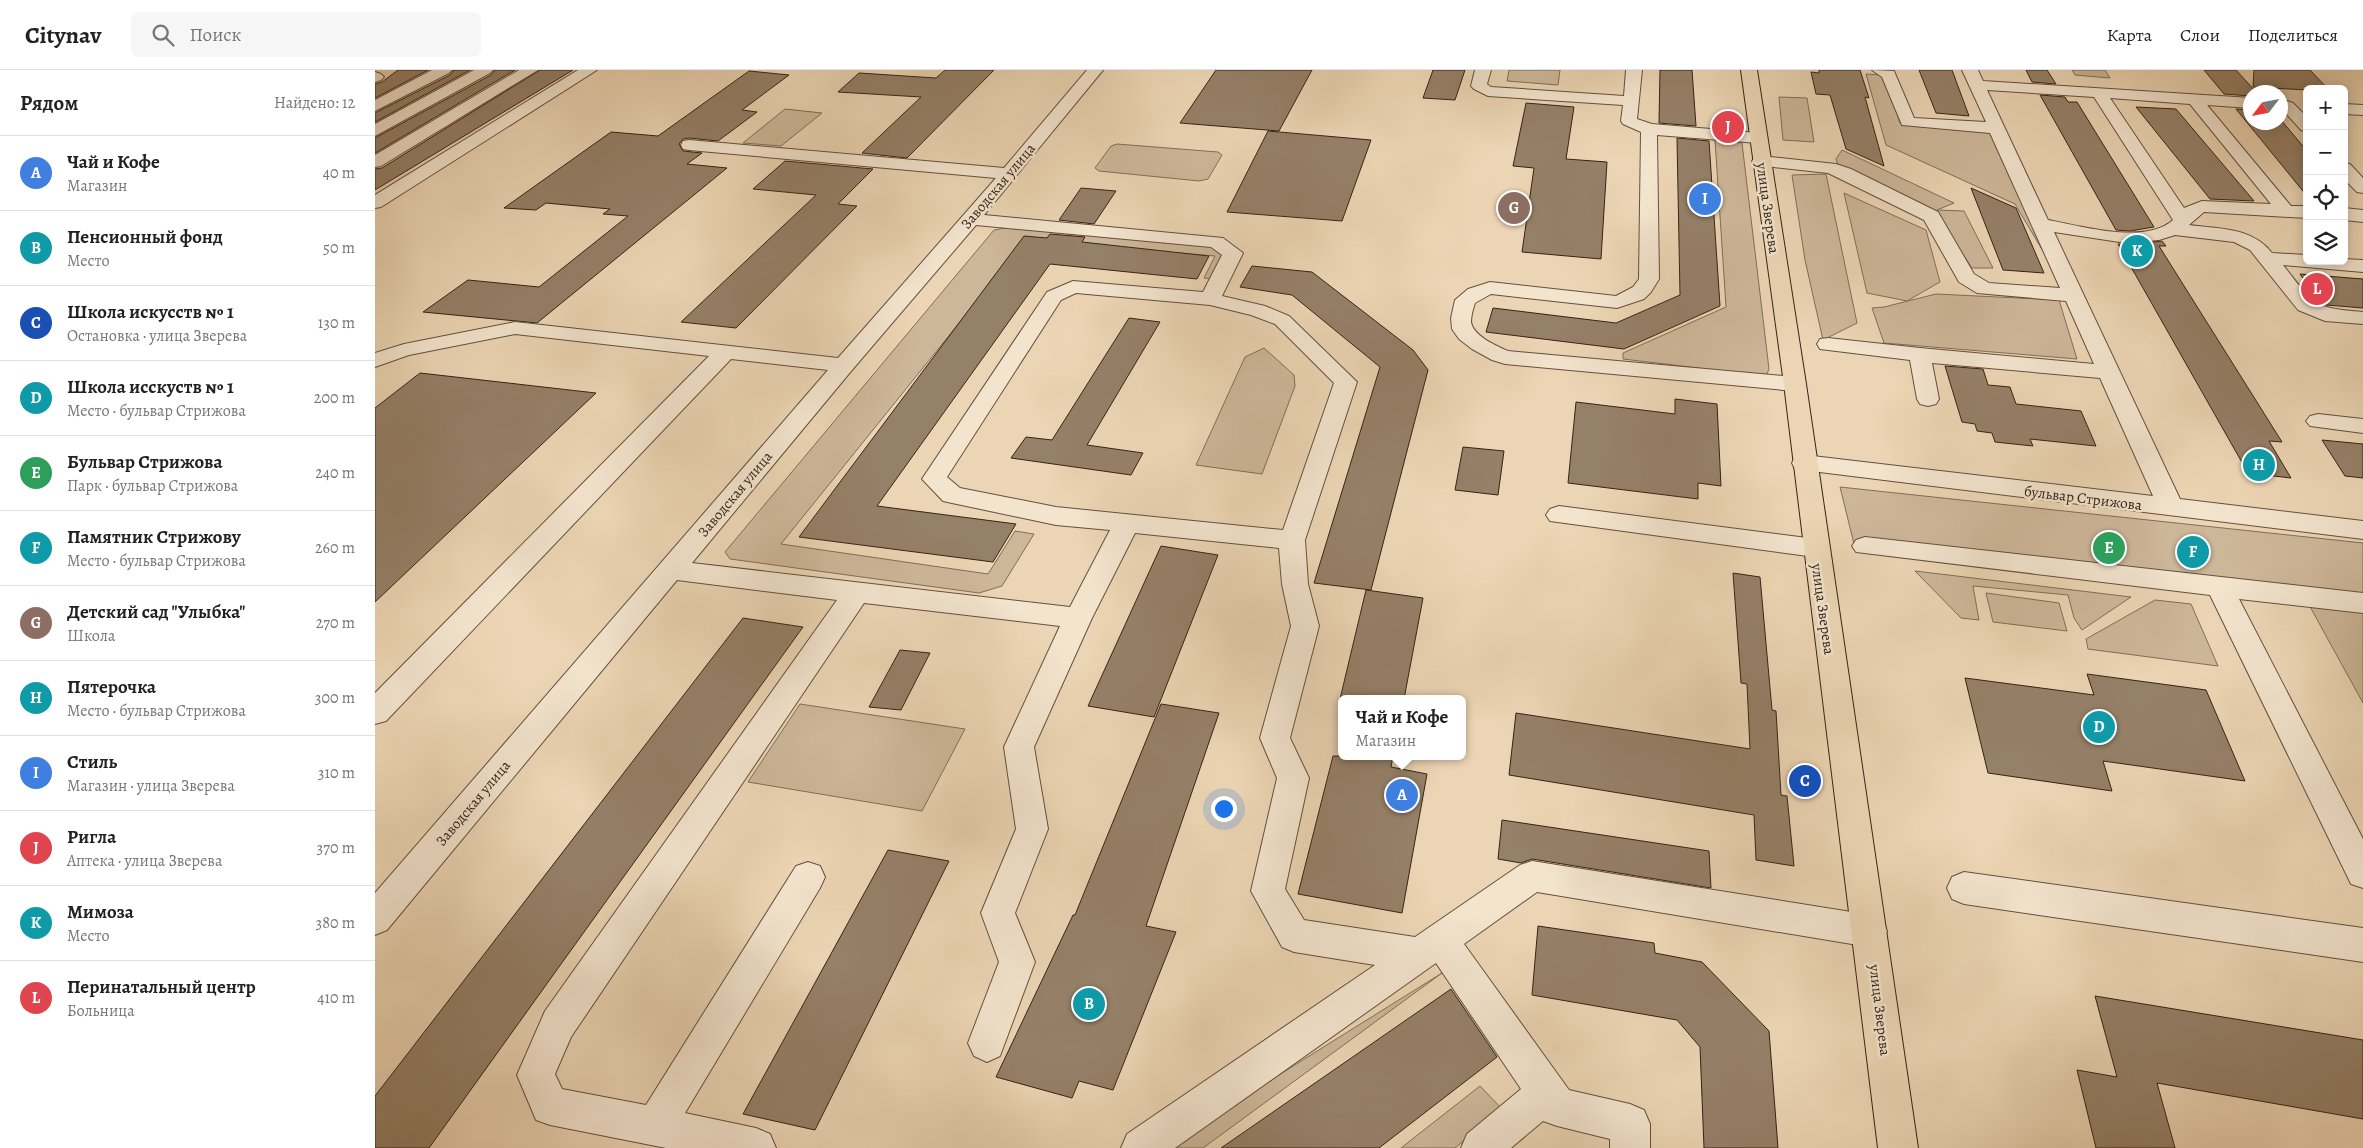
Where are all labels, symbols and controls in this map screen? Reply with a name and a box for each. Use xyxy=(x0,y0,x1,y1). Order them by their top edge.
search box xyxy=(131,12,481,57)
text: Citynav xyxy=(25,19,101,51)
icon: search xyxy=(149,21,177,49)
text: Поиск xyxy=(189,22,241,48)
text: Карта xyxy=(2107,23,2152,47)
text: Слои xyxy=(2180,23,2220,47)
text: Поделиться xyxy=(2248,23,2338,47)
north arrow xyxy=(2243,85,2288,130)
map controls xyxy=(2303,85,2348,265)
button: + xyxy=(2303,85,2348,130)
text: Рядом xyxy=(20,89,78,117)
text: Найдено: 12 xyxy=(274,92,355,114)
pin: J xyxy=(1712,108,1744,146)
button: − xyxy=(2303,130,2348,175)
street label: Заводская улица xyxy=(956,139,1040,233)
text: Чай и Кофе xyxy=(67,149,160,175)
street label: улица Зверева xyxy=(1752,160,1784,255)
text: A xyxy=(31,162,41,184)
text: 40 m xyxy=(323,162,355,184)
text: Магазин xyxy=(67,175,127,197)
button: locate xyxy=(2303,175,2348,220)
pin: I xyxy=(1689,180,1721,218)
pin: G xyxy=(1498,189,1530,227)
button: layers xyxy=(2303,220,2348,265)
text: Пенсионный фонд xyxy=(67,224,223,250)
pin: K xyxy=(2121,232,2153,270)
text: B xyxy=(31,237,41,259)
text: 50 m xyxy=(323,237,355,259)
text: Место xyxy=(67,250,110,272)
pin: L xyxy=(2301,270,2333,308)
text: Школа искусств № 1 xyxy=(67,299,234,325)
text: C xyxy=(31,312,41,334)
text: 130 m xyxy=(318,312,355,334)
text: Остановка · улица Зверева xyxy=(67,325,247,347)
text: Школа исскуств № 1 xyxy=(67,374,234,400)
text: D xyxy=(30,387,42,409)
text: 200 m xyxy=(314,387,355,409)
text: Место · бульвар Стрижова xyxy=(67,400,246,422)
pin: H xyxy=(2243,446,2275,484)
street label: Заводская улица xyxy=(693,447,777,541)
text: Бульвар Стрижова xyxy=(67,449,223,475)
text: E xyxy=(31,462,41,484)
text: 240 m xyxy=(315,462,355,484)
text: Парк · бульвар Стрижова xyxy=(67,475,238,497)
street label: бульвар Стрижова xyxy=(2023,481,2143,515)
text: Памятник Стрижову xyxy=(67,524,241,550)
pin: E xyxy=(2093,529,2125,567)
pin: F xyxy=(2177,533,2209,571)
text: F xyxy=(32,537,40,559)
text: 260 m xyxy=(315,537,355,559)
text: Место · бульвар Стрижова xyxy=(67,550,246,572)
street label: улица Зверева xyxy=(1807,561,1839,656)
text: Детский сад "Улыбка" xyxy=(67,599,245,625)
text: G xyxy=(31,612,41,634)
text: 270 m xyxy=(316,612,355,634)
text: Школа xyxy=(67,625,115,647)
text: Пятерочка xyxy=(67,674,156,700)
text: H xyxy=(30,687,42,709)
text: 300 m xyxy=(315,687,355,709)
popup xyxy=(1338,695,1466,760)
text: Место · бульвар Стрижова xyxy=(67,700,246,722)
text: Чай и Кофе xyxy=(1356,704,1448,730)
pin: D xyxy=(2083,708,2115,746)
text: Магазин xyxy=(1356,730,1416,752)
text: Стиль xyxy=(67,749,117,775)
street label: Заводская улица xyxy=(431,756,515,850)
text: I xyxy=(33,762,39,784)
text: 310 m xyxy=(318,762,355,784)
pin: C xyxy=(1789,762,1821,800)
text: Магазин · улица Зверева xyxy=(67,775,235,797)
pin: A xyxy=(1386,776,1418,814)
your location xyxy=(1211,796,1237,822)
text: Ригла xyxy=(67,824,116,850)
text: J xyxy=(33,837,39,859)
text: 370 m xyxy=(317,837,355,859)
text: Аптека · улица Зверева xyxy=(67,850,222,872)
text: Мимоза xyxy=(67,899,134,925)
text: K xyxy=(31,912,41,934)
text: 380 m xyxy=(316,912,355,934)
text: Место xyxy=(67,925,110,947)
street label: улица Зверева xyxy=(1864,962,1896,1057)
text: Перинатальный центр xyxy=(67,974,256,1000)
pin: B xyxy=(1073,985,1105,1023)
text: L xyxy=(32,987,40,1009)
text: 410 m xyxy=(317,987,355,1009)
text: Больница xyxy=(67,1000,135,1022)

